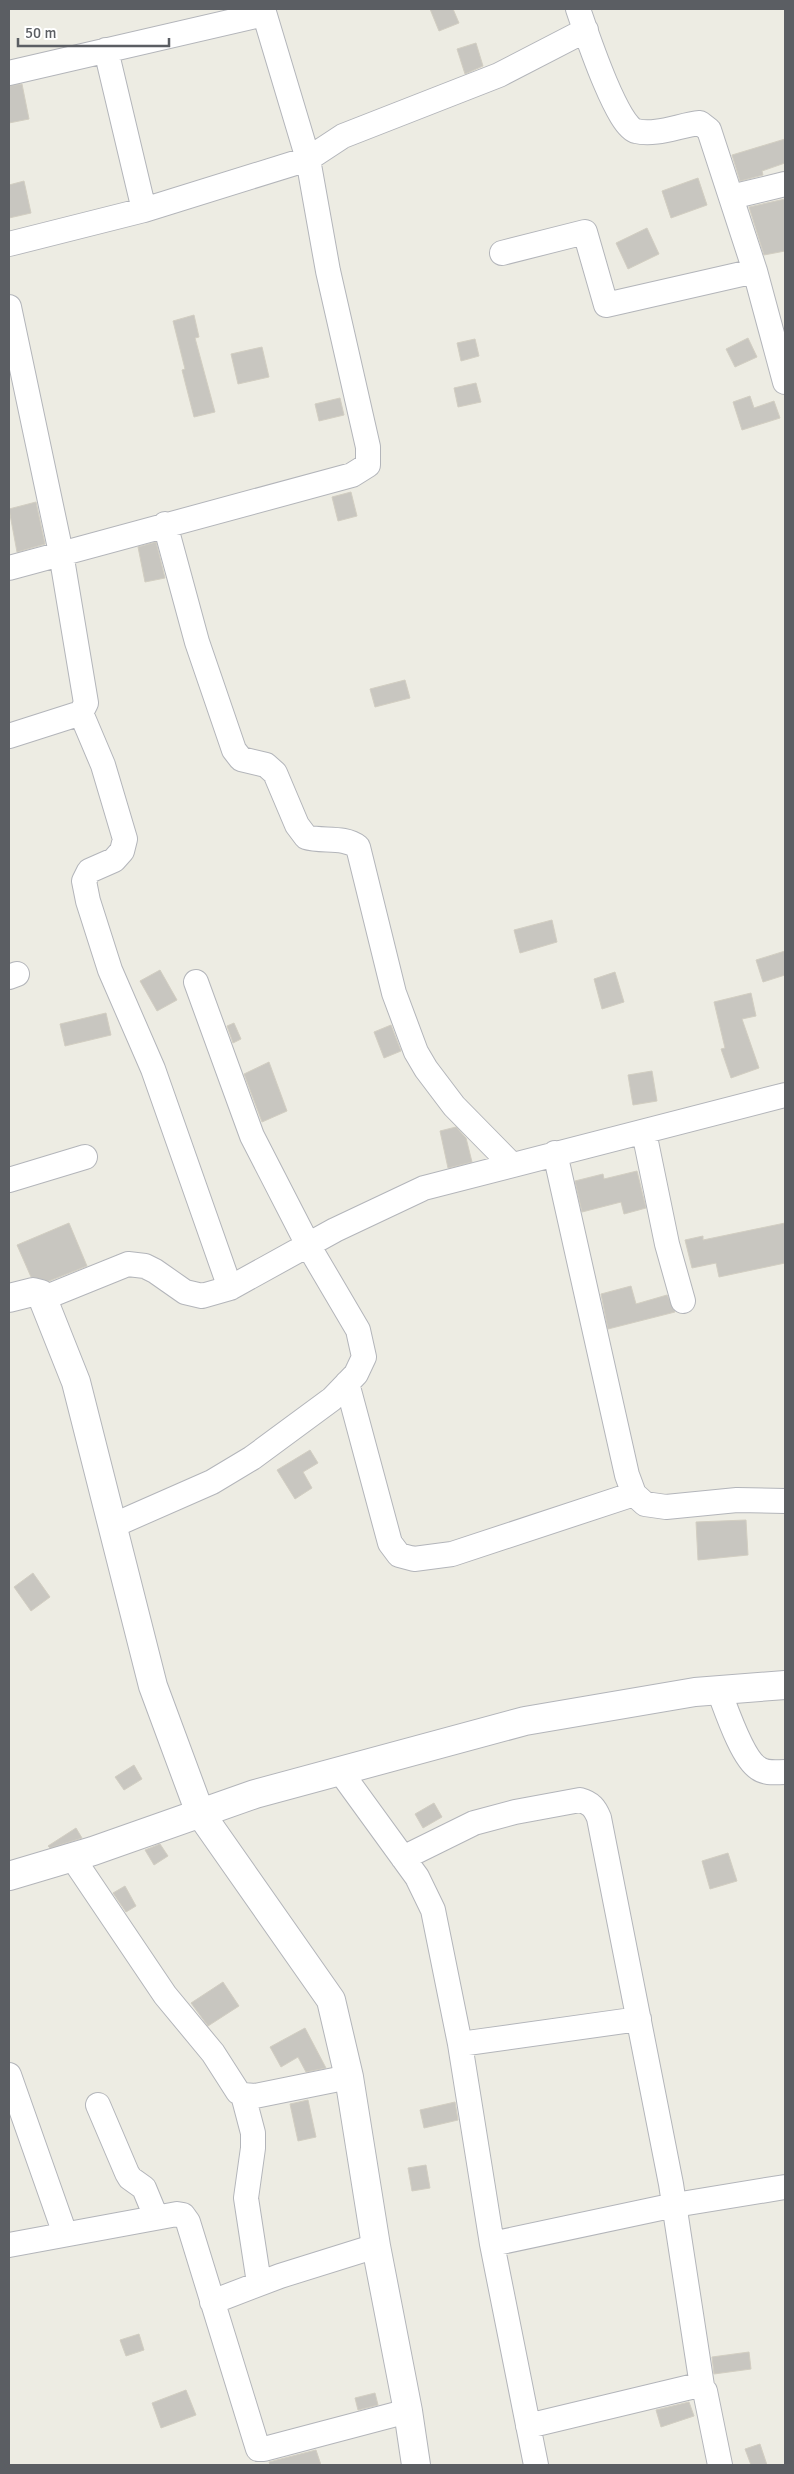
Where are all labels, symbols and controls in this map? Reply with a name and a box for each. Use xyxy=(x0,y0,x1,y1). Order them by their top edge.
scale bar xyxy=(18,15,169,47)
text: 50 m xyxy=(25,24,56,42)

